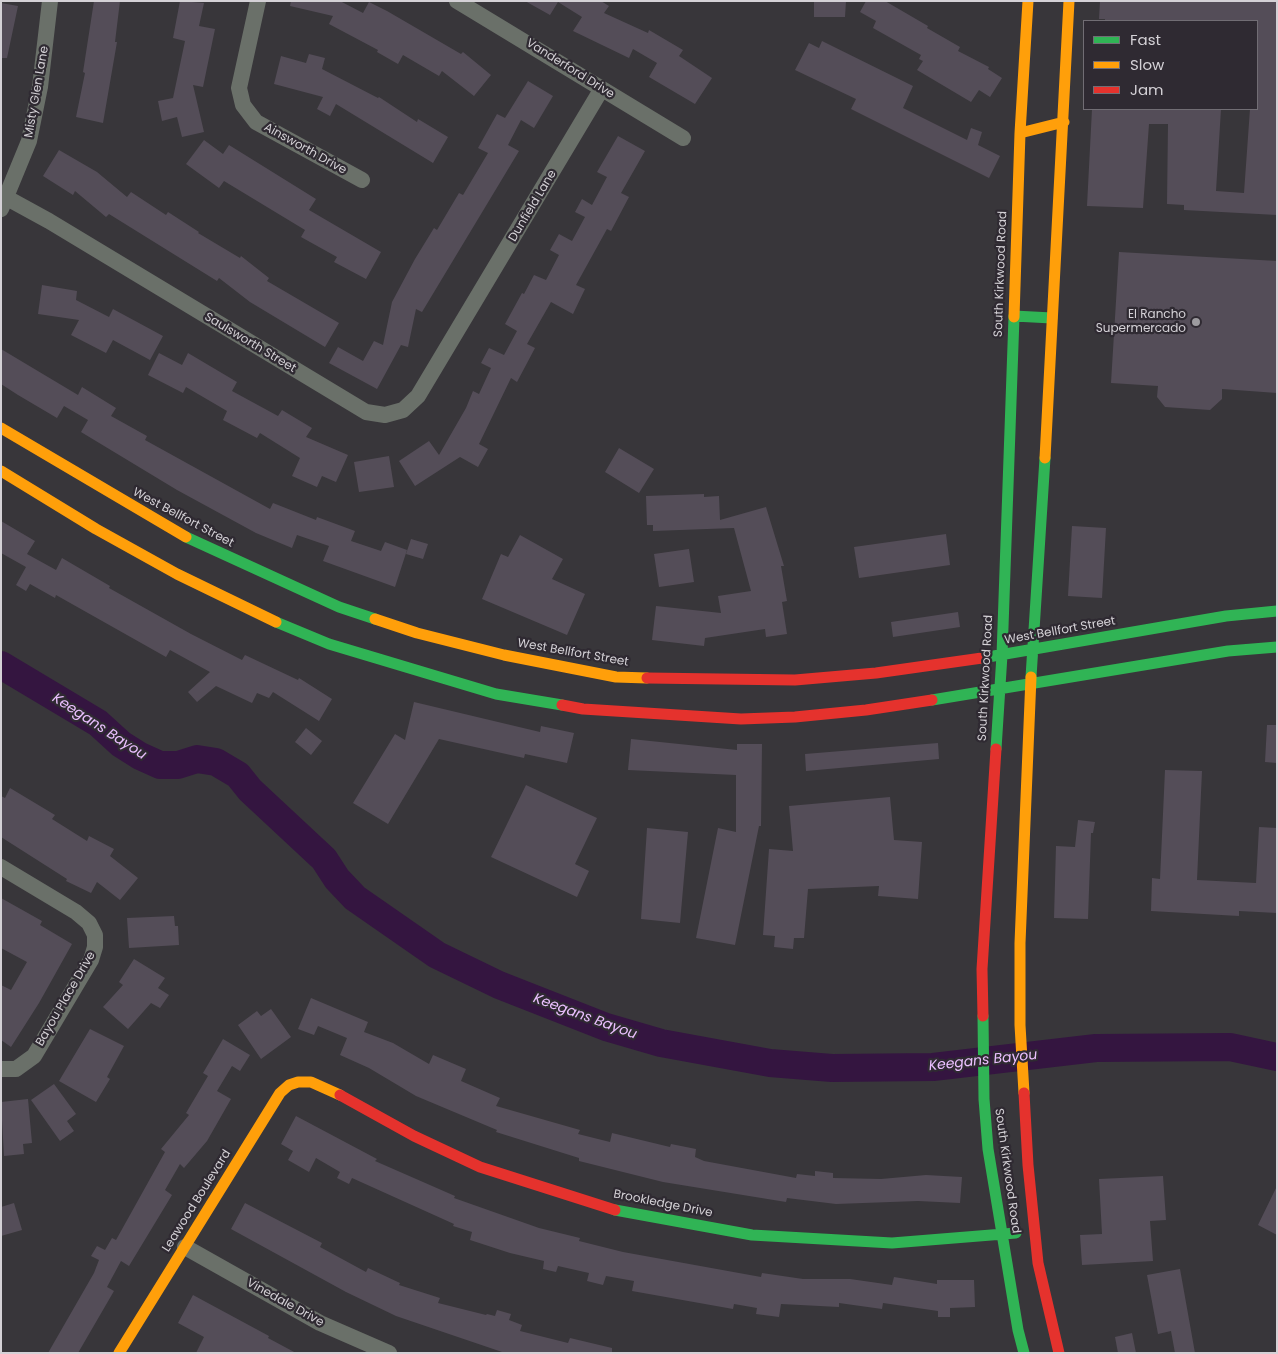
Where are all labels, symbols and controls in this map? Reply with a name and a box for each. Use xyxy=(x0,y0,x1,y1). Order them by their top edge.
legend xyxy=(1083,20,1258,110)
text: Fast xyxy=(1130,29,1161,50)
street label: Vanderford Drive xyxy=(523,36,617,102)
street label: Misty Glen Lane xyxy=(22,45,52,139)
text: Slow xyxy=(1130,54,1164,75)
text: Jam xyxy=(1130,79,1164,100)
street label: Ainsworth Drive xyxy=(261,120,349,178)
street label: Dunfield Lane xyxy=(506,168,560,244)
street label: South Kirkwood Road xyxy=(992,211,1010,337)
place label: El Rancho Supermercado xyxy=(1096,308,1186,336)
street label: Saulsworth Street xyxy=(202,310,298,376)
marker: El Rancho Supermercado xyxy=(1190,316,1202,328)
street label: West Bellfort Street xyxy=(130,485,236,551)
street label: West Bellfort Street xyxy=(1003,614,1117,648)
street label: South Kirkwood Road xyxy=(976,615,996,741)
street label: West Bellfort Street xyxy=(516,636,630,670)
water label: Keegans Bayou xyxy=(49,690,149,764)
street label: Bayou Place Drive xyxy=(33,949,99,1049)
water label: Keegans Bayou xyxy=(531,990,639,1044)
water label: Keegans Bayou xyxy=(928,1047,1038,1075)
street label: South Kirkwood Road xyxy=(991,1108,1023,1234)
street label: Leawood Boulevard xyxy=(160,1147,234,1255)
street label: Brookledge Drive xyxy=(612,1187,714,1221)
street label: Vinedale Drive xyxy=(244,1276,326,1330)

